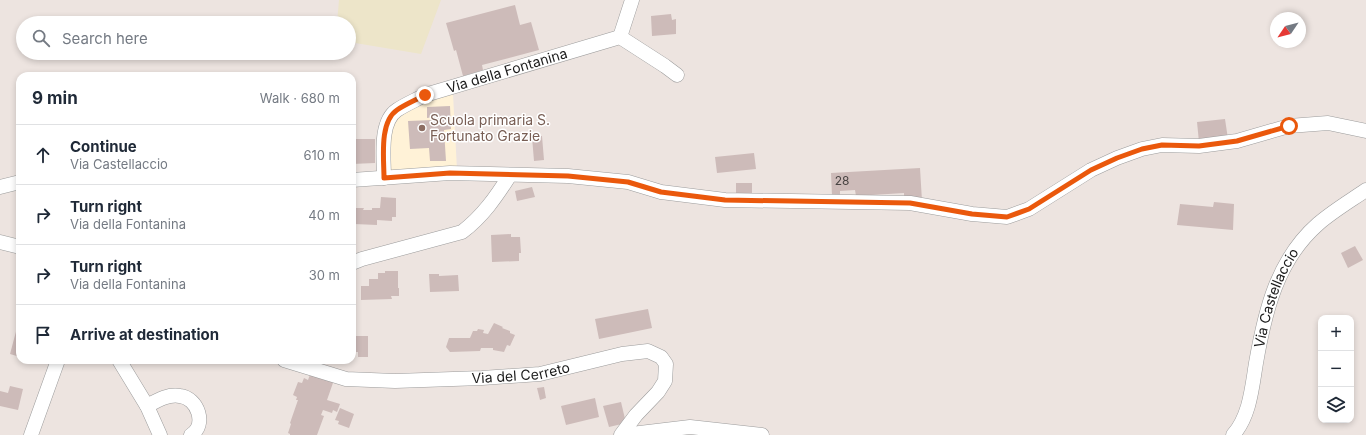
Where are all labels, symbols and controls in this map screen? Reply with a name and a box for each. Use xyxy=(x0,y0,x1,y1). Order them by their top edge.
north arrow xyxy=(1270,12,1306,48)
search box xyxy=(16,16,356,60)
icon: search xyxy=(30,27,52,49)
text: Search here xyxy=(62,29,148,48)
street label: Via della Fontanina xyxy=(444,44,569,96)
route end xyxy=(416,86,434,104)
text: 9 min xyxy=(32,88,78,108)
text: Walk · 680 m xyxy=(260,90,340,106)
place label: Scuola primaria S. Fortunato Grazie xyxy=(430,111,550,144)
route start xyxy=(1280,117,1298,135)
marker: Scuola primaria S. Fortunato Grazie xyxy=(417,123,427,133)
text: Continue xyxy=(70,137,137,156)
icon: ahead xyxy=(32,144,54,166)
text: 610 m xyxy=(303,147,340,163)
text: Via Castellaccio xyxy=(70,156,168,172)
house number: 28 xyxy=(835,173,849,188)
text: Turn right xyxy=(70,197,142,216)
icon: right xyxy=(32,204,54,226)
text: 40 m xyxy=(308,207,340,223)
text: Via della Fontanina xyxy=(70,216,186,232)
street label: Via Castellaccio xyxy=(1250,244,1302,349)
text: Turn right xyxy=(70,257,142,276)
icon: right xyxy=(32,264,54,286)
text: 30 m xyxy=(309,267,340,283)
text: Via della Fontanina xyxy=(70,276,186,292)
map controls xyxy=(1318,315,1354,423)
button: + xyxy=(1318,315,1354,351)
icon: arrive xyxy=(32,324,54,346)
text: Arrive at destination xyxy=(70,325,219,344)
button: − xyxy=(1318,351,1354,387)
street label: Via del Cerreto xyxy=(471,358,571,386)
button: layers xyxy=(1318,387,1354,423)

